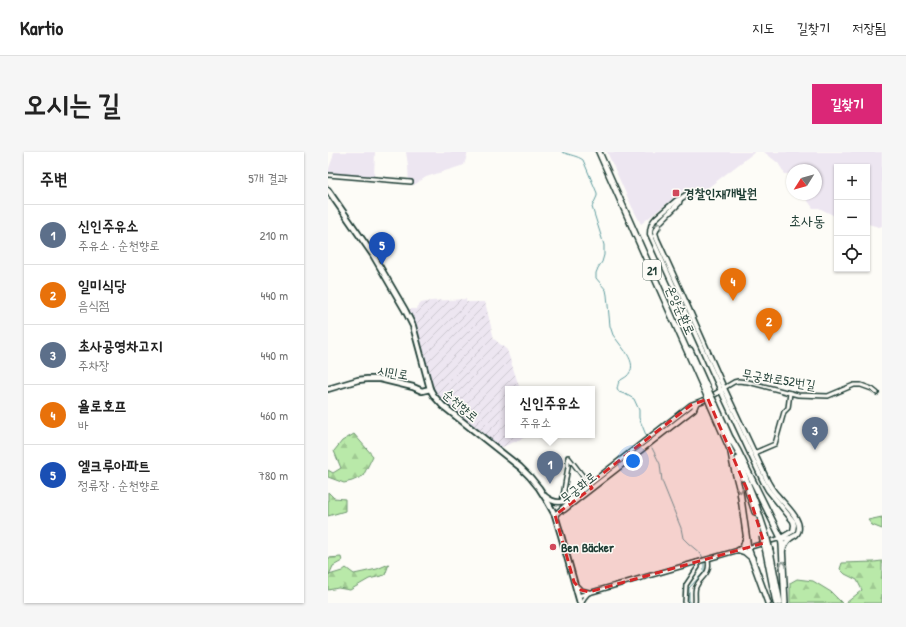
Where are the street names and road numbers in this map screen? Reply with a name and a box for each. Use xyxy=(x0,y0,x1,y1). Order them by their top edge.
road number: 21 xyxy=(643,260,661,280)
street label: 온양순환로 xyxy=(662,282,700,338)
street label: 시민로 xyxy=(376,360,410,384)
street label: 무궁화로52번길 xyxy=(741,364,817,394)
street label: 순천향로 xyxy=(439,384,483,426)
street label: 무궁화로 xyxy=(556,467,600,507)

